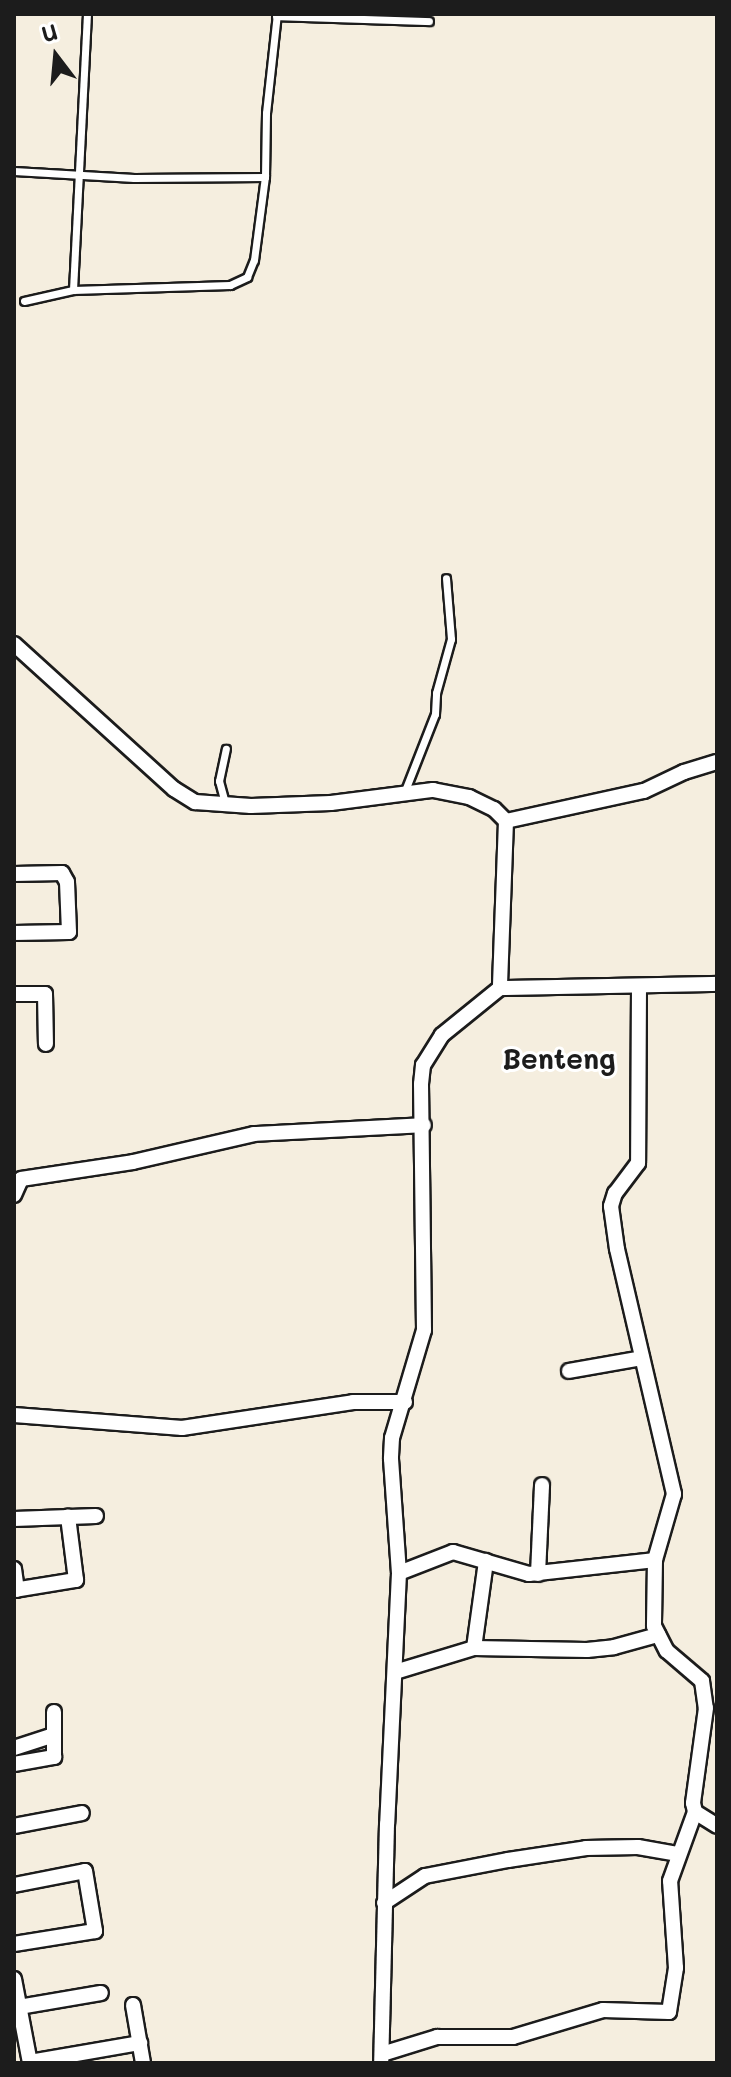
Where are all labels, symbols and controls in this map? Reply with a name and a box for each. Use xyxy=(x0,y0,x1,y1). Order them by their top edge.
north arrow xyxy=(16,16,96,96)
text: U xyxy=(38,16,61,49)
district label: Benteng xyxy=(502,1041,616,1075)

